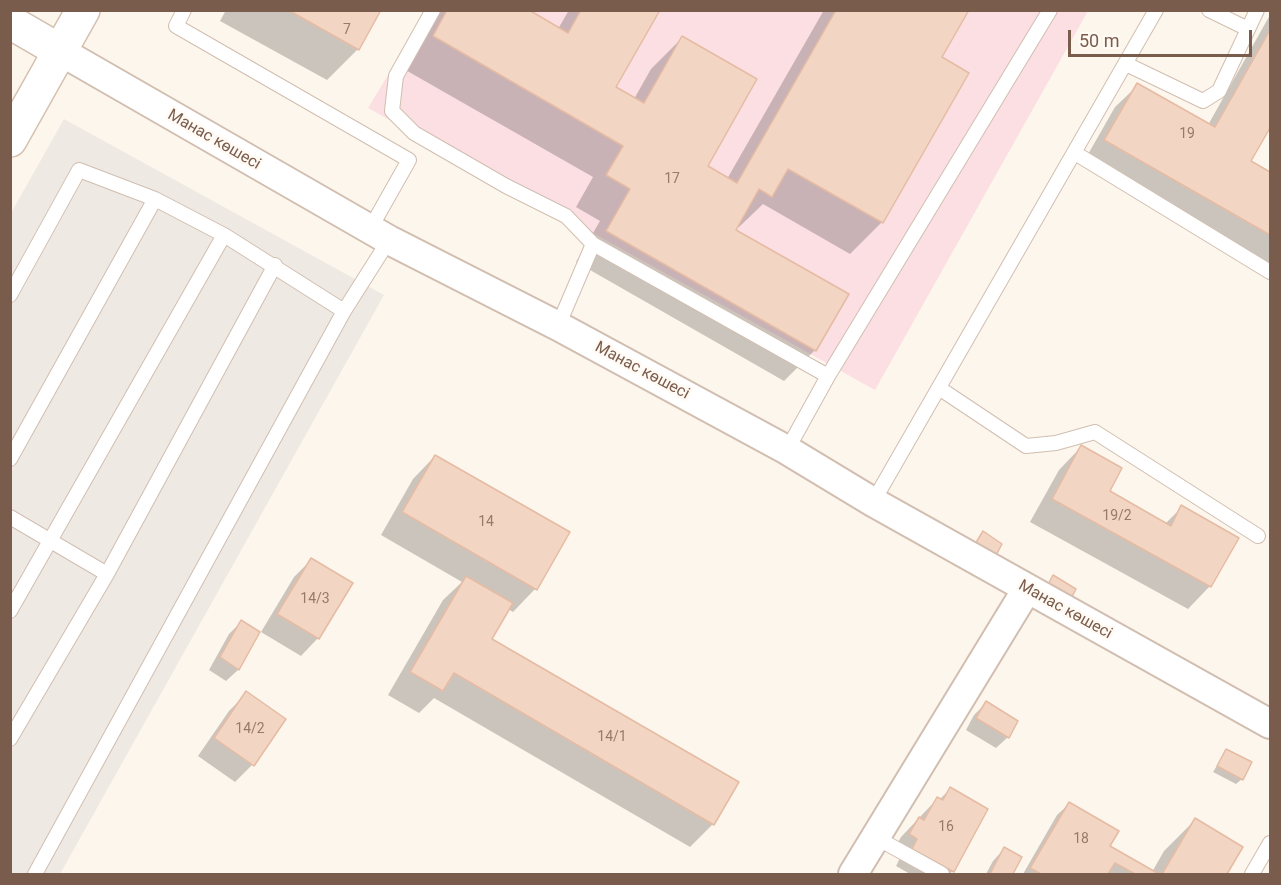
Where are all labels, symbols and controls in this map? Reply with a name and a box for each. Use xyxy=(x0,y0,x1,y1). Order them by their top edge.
scale bar xyxy=(1071,18,1256,56)
house number: 7 xyxy=(343,22,351,38)
text: 50 m xyxy=(1079,30,1119,51)
street label: Манас көшесі xyxy=(164,106,264,174)
house number: 19 xyxy=(1179,126,1195,142)
house number: 17 xyxy=(664,171,680,187)
street label: Манас көшесі xyxy=(591,338,693,404)
house number: 19/2 xyxy=(1102,508,1132,524)
house number: 14 xyxy=(478,514,494,530)
street label: Манас көшесі xyxy=(1015,576,1115,644)
house number: 14/3 xyxy=(300,591,330,607)
house number: 14/2 xyxy=(235,721,265,737)
house number: 14/1 xyxy=(597,729,627,745)
house number: 16 xyxy=(938,819,954,835)
house number: 18 xyxy=(1073,831,1089,847)

